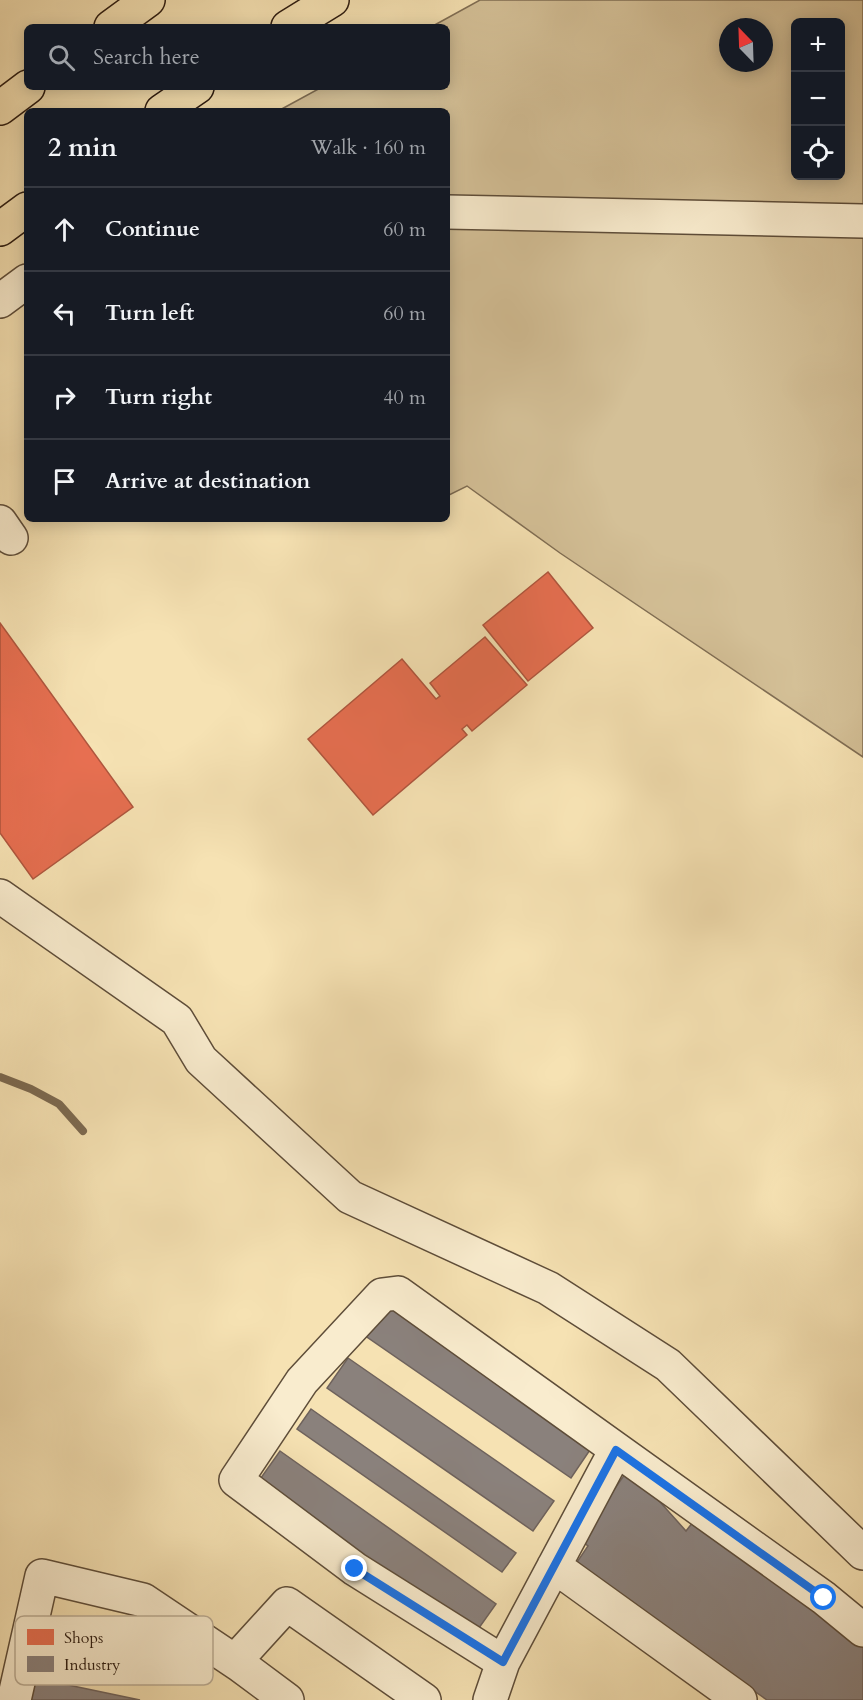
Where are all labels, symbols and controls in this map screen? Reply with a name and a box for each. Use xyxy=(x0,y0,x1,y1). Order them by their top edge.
north arrow xyxy=(719,18,773,72)
map controls xyxy=(791,18,845,180)
button: + xyxy=(791,18,845,72)
search box xyxy=(24,24,450,90)
icon: search xyxy=(45,41,78,74)
text: Search here xyxy=(93,42,200,72)
button: − xyxy=(791,72,845,126)
button: locate xyxy=(791,126,845,180)
text: 2 min xyxy=(48,130,117,165)
text: Walk · 160 m xyxy=(311,134,426,161)
icon: ahead xyxy=(48,213,81,246)
text: Continue xyxy=(105,214,200,244)
text: 60 m xyxy=(383,216,426,243)
icon: left xyxy=(48,297,81,330)
text: Turn left xyxy=(105,298,194,328)
text: 60 m xyxy=(383,300,426,327)
icon: right xyxy=(48,381,81,414)
text: Turn right xyxy=(105,382,212,412)
text: 40 m xyxy=(383,384,426,411)
icon: arrive xyxy=(48,465,81,498)
text: Arrive at destination xyxy=(105,466,310,496)
route end xyxy=(341,1555,367,1581)
route start xyxy=(810,1584,836,1610)
legend xyxy=(15,1616,213,1685)
text: Shops xyxy=(64,1627,103,1649)
text: Industry xyxy=(64,1654,121,1676)

